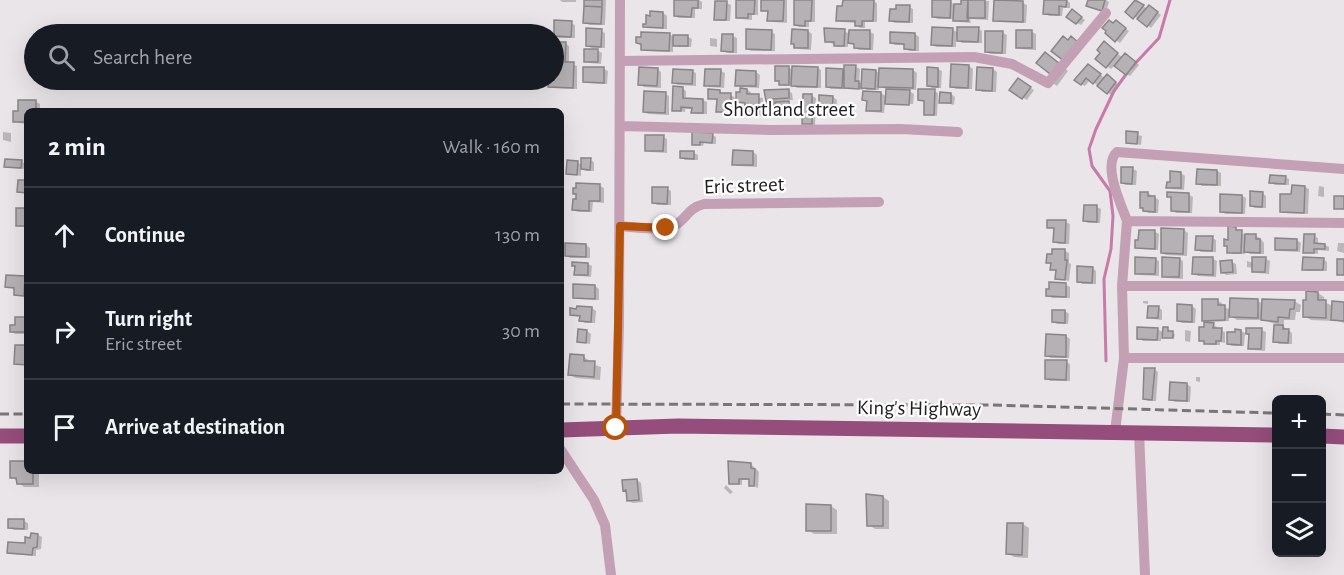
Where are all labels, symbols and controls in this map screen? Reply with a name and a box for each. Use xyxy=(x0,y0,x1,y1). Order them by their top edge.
search box xyxy=(24,24,564,90)
icon: search xyxy=(45,41,78,74)
text: Search here xyxy=(93,46,192,68)
street label: Shortland street xyxy=(723,99,855,120)
text: 2 min xyxy=(48,134,106,160)
text: Walk · 160 m xyxy=(443,137,540,157)
street label: Eric street xyxy=(703,174,785,197)
route end xyxy=(652,214,678,240)
icon: ahead xyxy=(48,219,81,252)
text: Continue xyxy=(105,224,185,246)
text: 130 m xyxy=(495,225,540,245)
text: Turn right xyxy=(105,308,192,330)
icon: right xyxy=(48,315,81,348)
text: 30 m xyxy=(502,321,540,341)
text: Eric street xyxy=(105,334,182,354)
map controls xyxy=(1272,395,1326,557)
button: + xyxy=(1272,395,1326,449)
street label: King's Highway xyxy=(857,397,981,420)
icon: arrive xyxy=(48,411,81,444)
route start xyxy=(602,414,628,440)
text: Arrive at destination xyxy=(105,416,285,438)
button: − xyxy=(1272,449,1326,503)
button: layers xyxy=(1272,503,1326,557)

